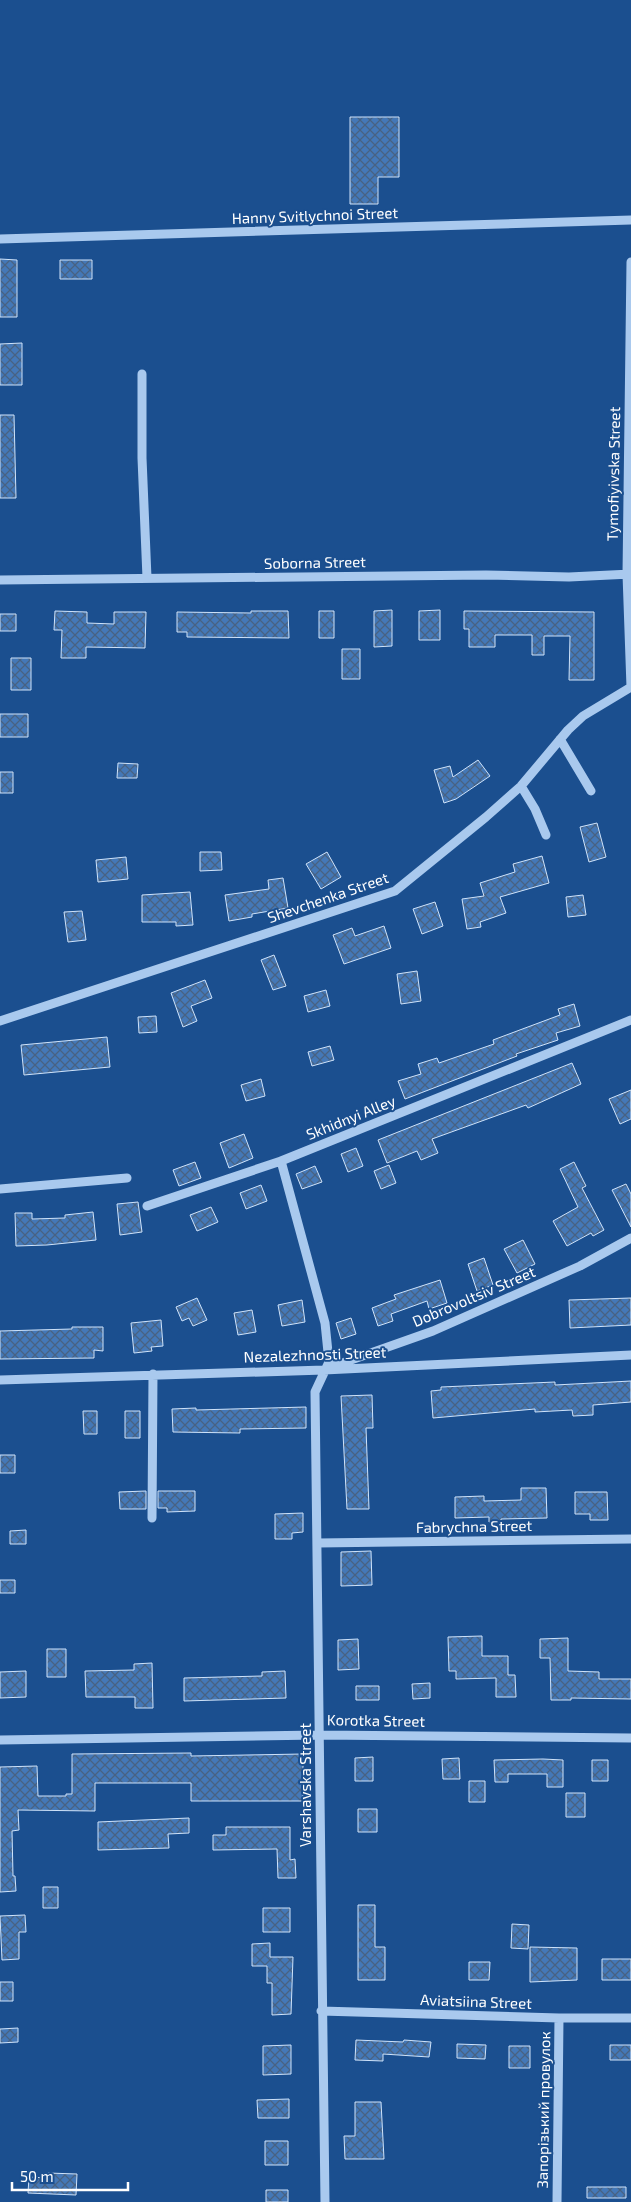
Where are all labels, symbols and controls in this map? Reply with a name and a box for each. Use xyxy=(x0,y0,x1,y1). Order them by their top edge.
street label: Hanny Svitlychnoi Street xyxy=(232,203,399,227)
street label: Tymofiyivska Street xyxy=(603,406,623,541)
street label: Soborna Street xyxy=(264,552,366,572)
street label: Shevchenka Street xyxy=(265,868,391,926)
street label: Skhidnyi Alley xyxy=(303,1091,398,1143)
street label: Dobrovoltsiv Street xyxy=(409,1262,538,1330)
street label: Nezalezhnosti Street xyxy=(243,1343,387,1365)
street label: Fabrychna Street xyxy=(416,1516,533,1536)
street label: Korotka Street xyxy=(327,1710,426,1730)
street label: Varshavska Street xyxy=(296,1723,314,1847)
street label: Aviatsiina Street xyxy=(420,1990,532,2012)
street label: Запорізький провулок xyxy=(533,2031,554,2189)
scale bar xyxy=(12,2160,129,2192)
text: 50 m xyxy=(20,2167,54,2185)

